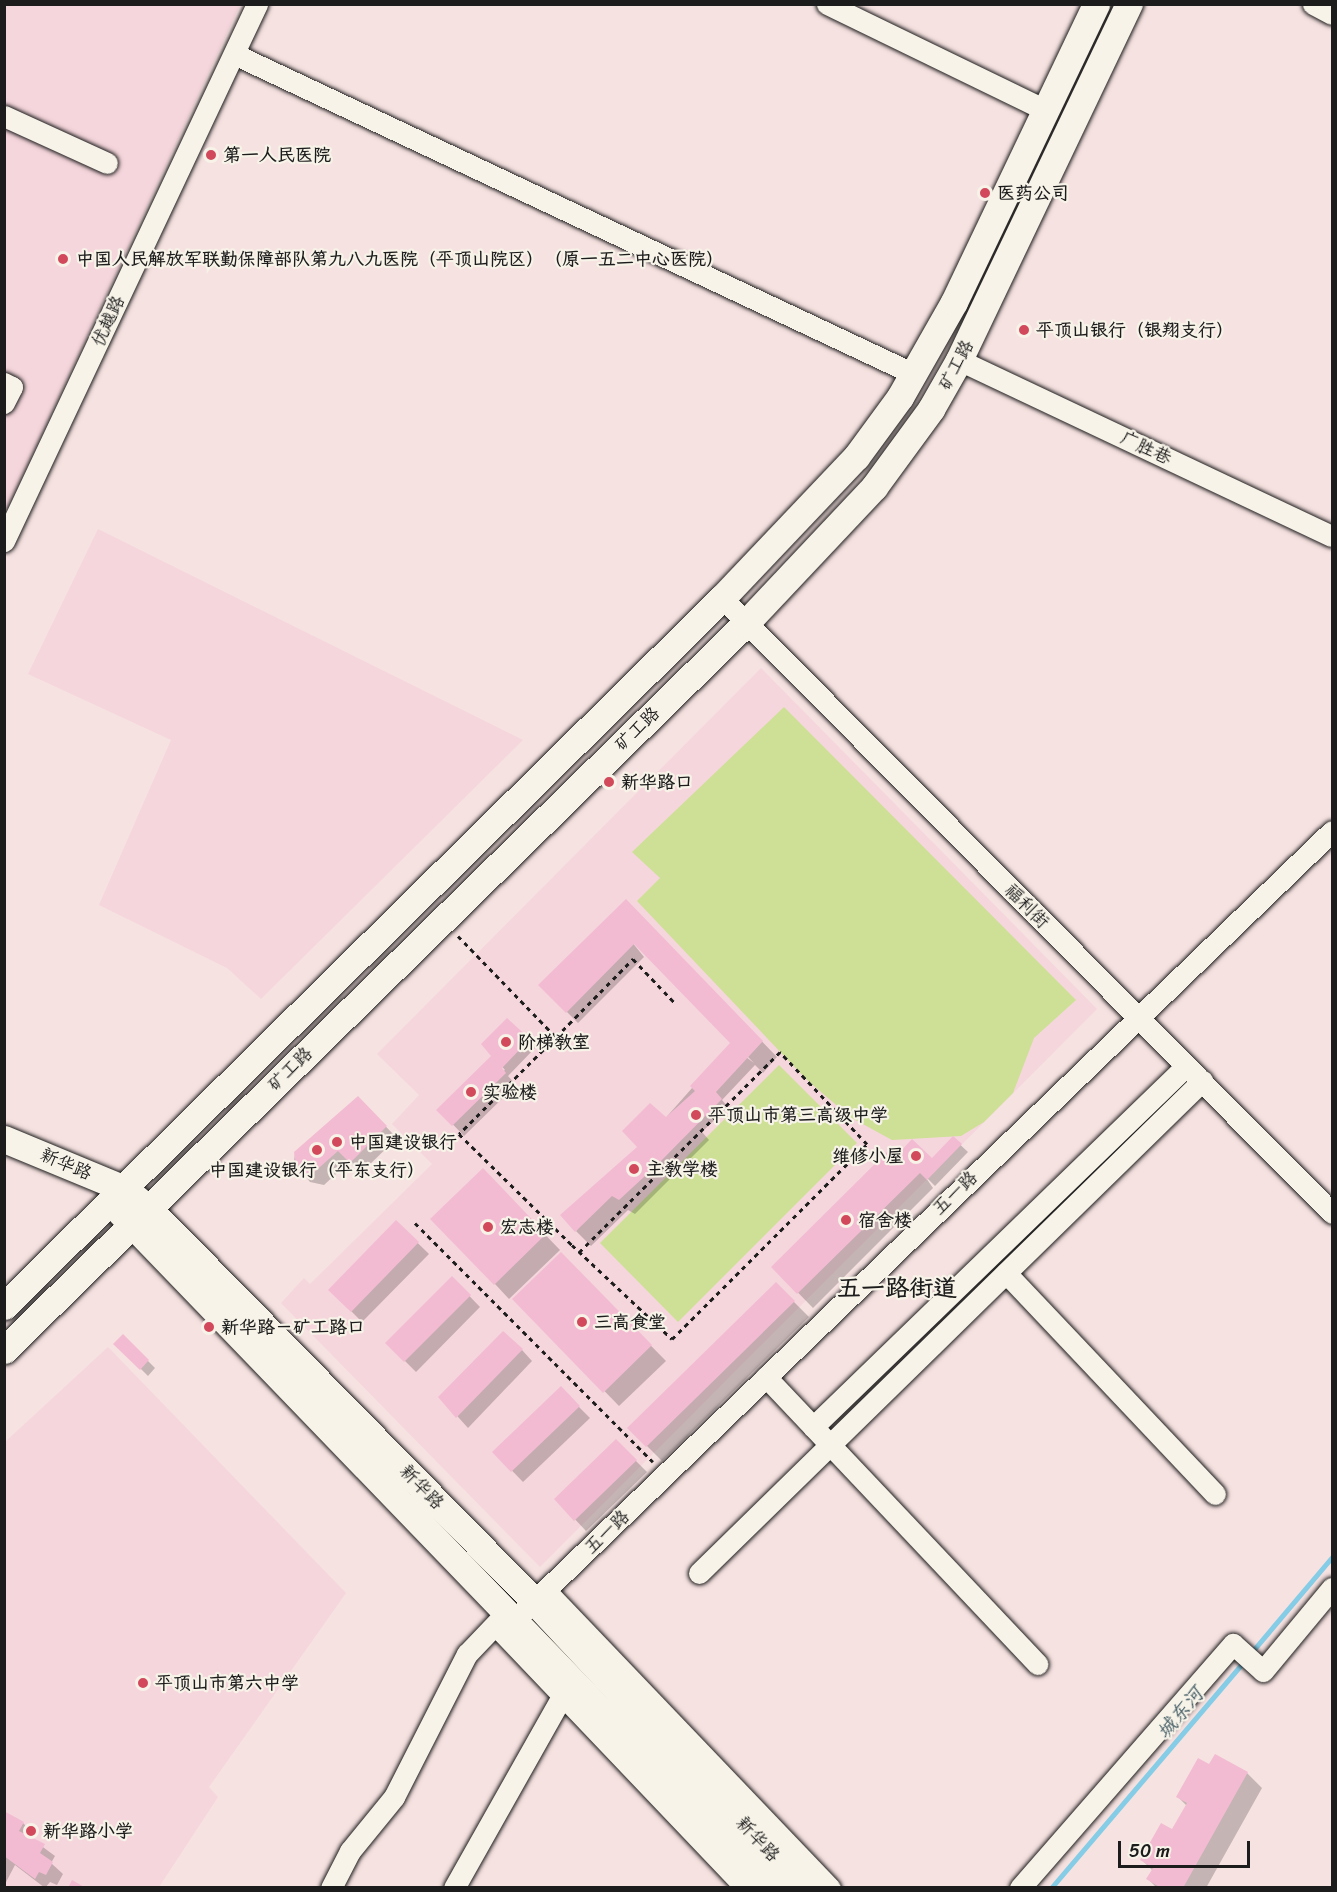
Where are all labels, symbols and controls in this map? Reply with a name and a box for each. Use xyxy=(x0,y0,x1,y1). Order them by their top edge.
place label: 第一人民医院 xyxy=(223,144,331,166)
marker: 第一人民医院 xyxy=(204,148,218,162)
place label: 医药公司 xyxy=(997,182,1069,204)
marker: 医药公司 xyxy=(978,186,992,200)
place label: 中国人民解放军联勤保障部队第九八九医院（平顶山院区）（原一五二中心医院） xyxy=(76,248,724,270)
marker: 中国人民解放军联勤保障部队第九八九医院（平顶山院区）（原一五二中心医院） xyxy=(54,250,72,268)
street label: 优越路 xyxy=(87,292,129,350)
place label: 平顶山银行（银翔支行） xyxy=(1036,319,1234,341)
marker: 平顶山银行（银翔支行） xyxy=(1017,323,1031,337)
street label: 矿工路 xyxy=(934,336,978,394)
street label: 广胜巷 xyxy=(1117,427,1175,469)
street label: 矿工路 xyxy=(610,702,664,756)
place label: 新华路口 xyxy=(621,771,693,793)
marker: 新华路口 xyxy=(602,775,616,789)
street label: 福利街 xyxy=(1000,879,1054,933)
place label: 阶梯教室 xyxy=(518,1031,590,1053)
marker: 阶梯教室 xyxy=(499,1035,513,1049)
street label: 矿工路 xyxy=(263,1042,317,1096)
place label: 实验楼 xyxy=(483,1081,537,1103)
marker: 实验楼 xyxy=(464,1085,478,1099)
place label: 平顶山市第三高级中学 xyxy=(708,1104,888,1126)
marker: 平顶山市第三高级中学 xyxy=(689,1108,703,1122)
place label: 中国建设银行 xyxy=(349,1131,457,1153)
marker: 中国建设银行 xyxy=(330,1135,344,1149)
marker: 中国建设银行（平东支行） xyxy=(310,1143,324,1157)
street label: 新华路 xyxy=(37,1144,95,1184)
place label: 维修小屋 xyxy=(832,1145,904,1167)
marker: 维修小屋 xyxy=(909,1149,923,1163)
place label: 主教学楼 xyxy=(646,1158,718,1180)
place label: 中国建设银行（平东支行） xyxy=(209,1159,425,1181)
marker: 主教学楼 xyxy=(627,1162,641,1176)
street label: 五一路 xyxy=(928,1166,982,1220)
place label: 宿舍楼 xyxy=(858,1209,912,1231)
marker: 宿舍楼 xyxy=(839,1213,853,1227)
place label: 宏志楼 xyxy=(500,1216,554,1238)
marker: 宏志楼 xyxy=(481,1220,495,1234)
district label: 五一路街道 xyxy=(837,1275,957,1303)
place label: 三高食堂 xyxy=(594,1311,666,1333)
marker: 三高食堂 xyxy=(575,1315,589,1329)
place label: 新华路－矿工路口 xyxy=(221,1316,365,1338)
marker: 新华路－矿工路口 xyxy=(202,1320,216,1334)
street label: 新华路 xyxy=(395,1460,449,1514)
street label: 五一路 xyxy=(580,1505,634,1559)
place label: 平顶山市第六中学 xyxy=(155,1672,299,1694)
marker: 平顶山市第六中学 xyxy=(136,1676,150,1690)
water label: 城东河 xyxy=(1152,1682,1208,1744)
street label: 新华路 xyxy=(732,1812,784,1866)
place label: 新华路小学 xyxy=(43,1820,133,1842)
marker: 新华路小学 xyxy=(24,1824,38,1838)
scale bar xyxy=(1121,1829,1253,1867)
text: 50 m xyxy=(1129,1835,1170,1867)

